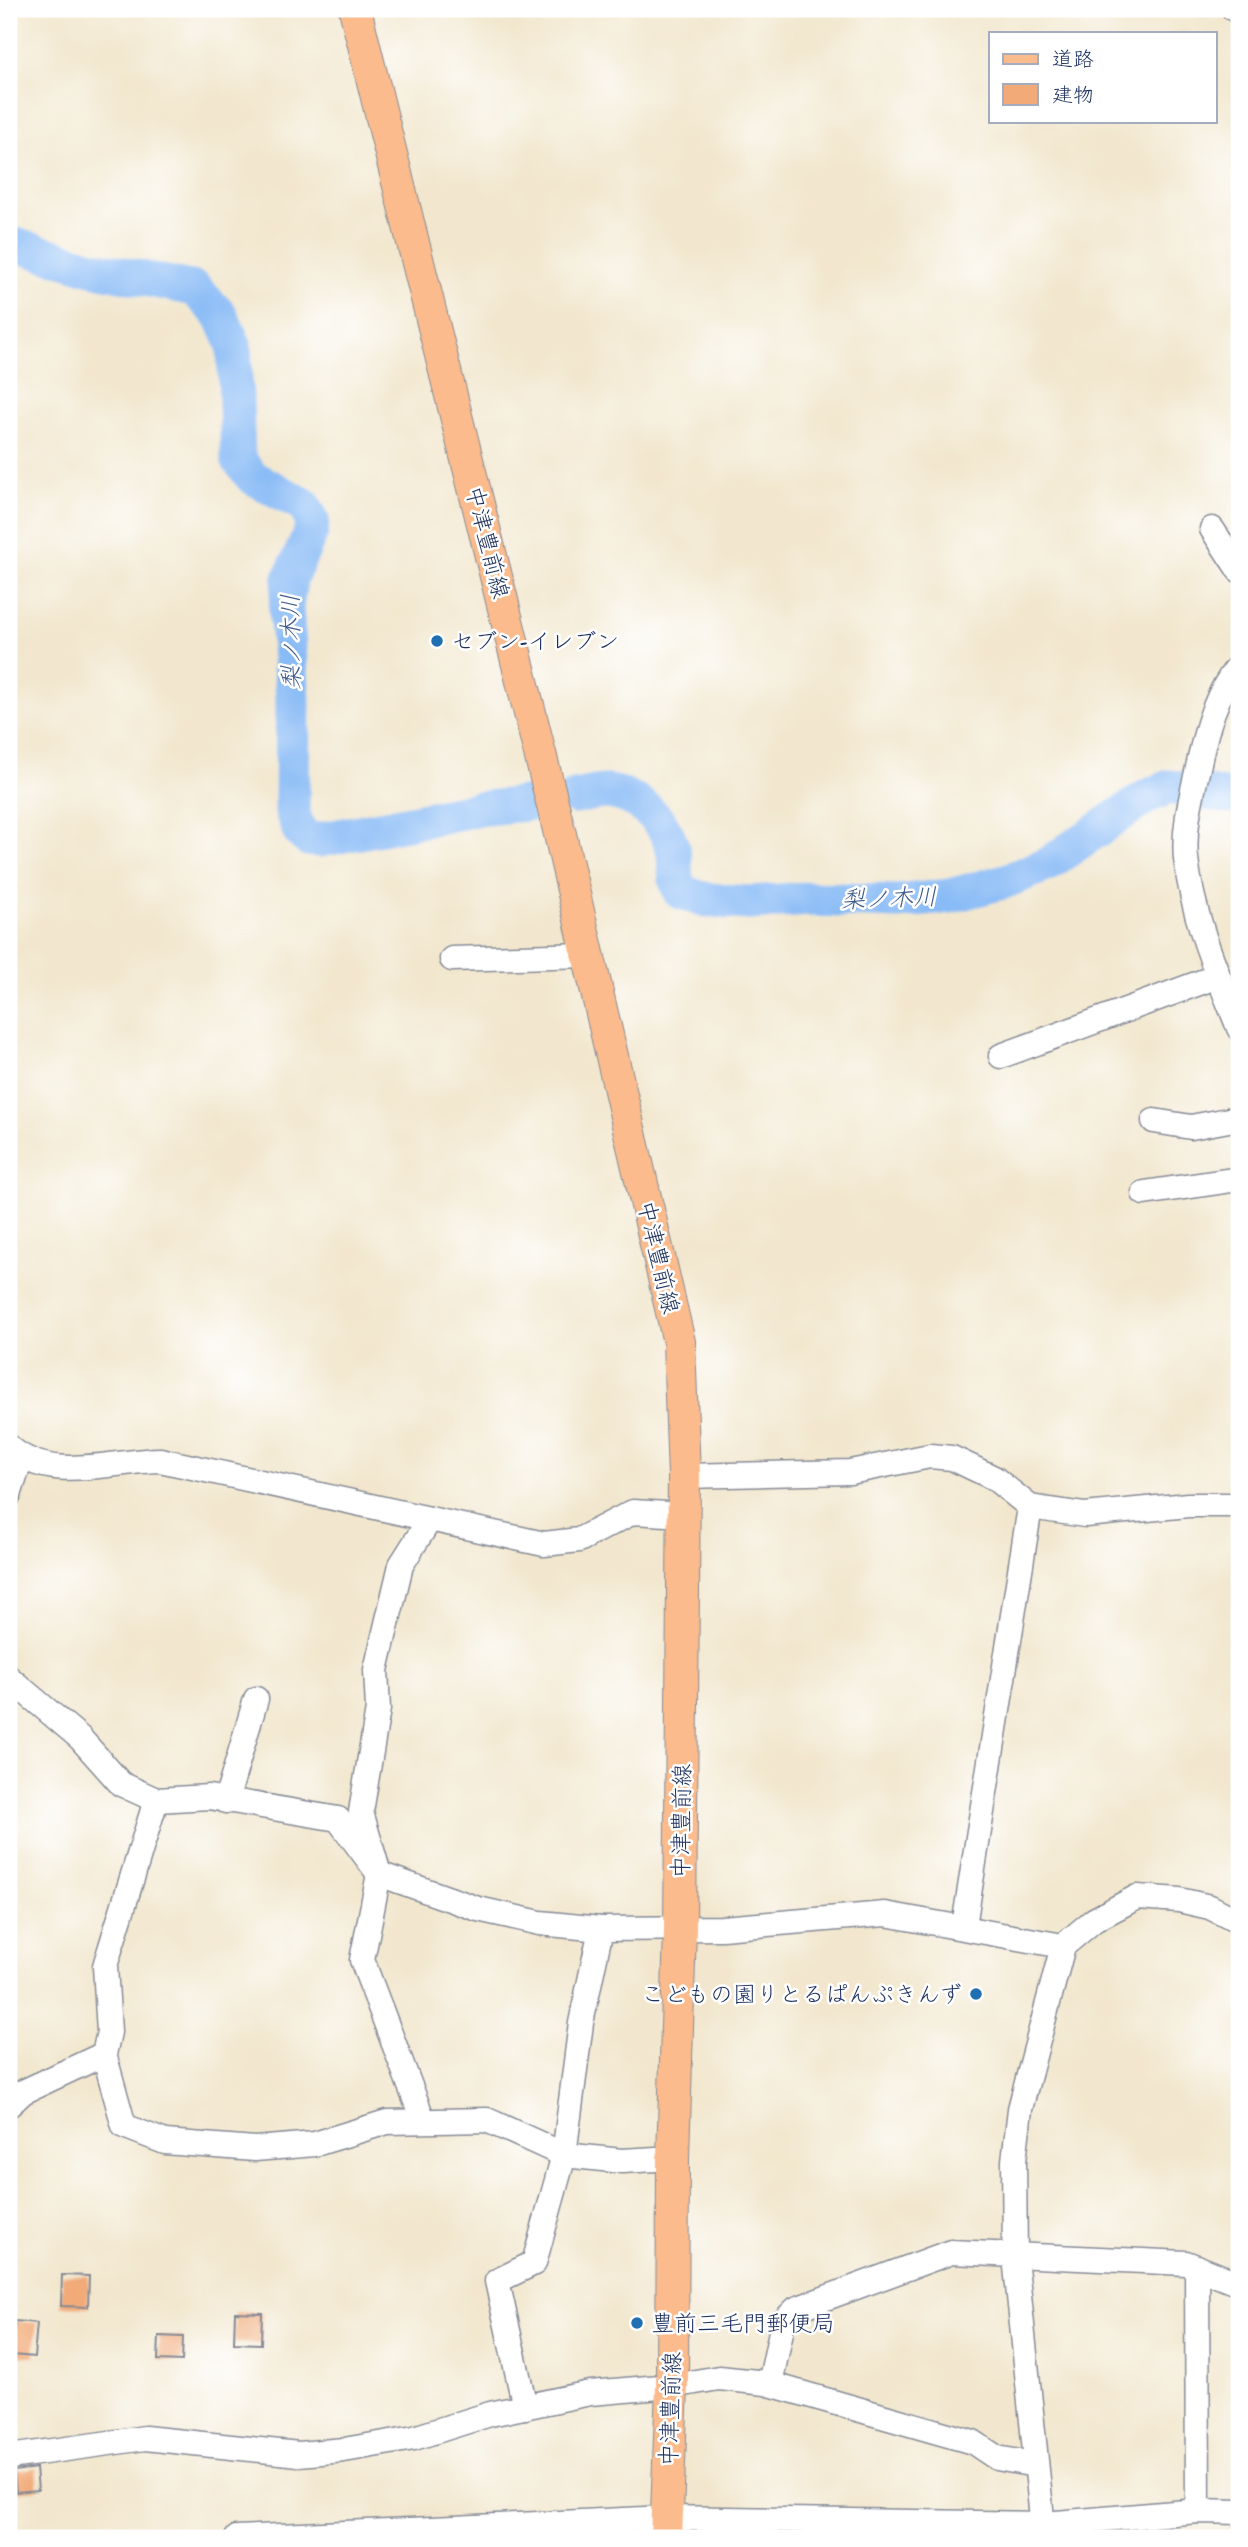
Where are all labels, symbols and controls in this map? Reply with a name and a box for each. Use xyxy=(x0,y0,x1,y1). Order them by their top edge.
legend xyxy=(989,32,1216,122)
text: 道路 xyxy=(1052,49,1094,75)
text: 建物 xyxy=(1052,85,1094,111)
street label: 中津豊前線 xyxy=(458,484,513,602)
water label: 梨ノ木川 xyxy=(278,594,310,690)
place label: セブン-イレブン xyxy=(451,630,619,658)
marker: セブン-イレブン xyxy=(429,633,445,649)
water label: 梨ノ木川 xyxy=(841,884,938,918)
street label: 中津豊前線 xyxy=(630,1198,683,1317)
street label: 中津豊前線 xyxy=(669,1763,699,1879)
place label: こどもの園りとるぱんぷきんず xyxy=(641,1983,962,2011)
marker: こどもの園りとるぱんぷきんず xyxy=(968,1986,984,2002)
place label: 豊前三毛門郵便局 xyxy=(651,2312,835,2340)
marker: 豊前三毛門郵便局 xyxy=(629,2315,645,2331)
street label: 中津豊前線 xyxy=(657,2351,689,2467)

